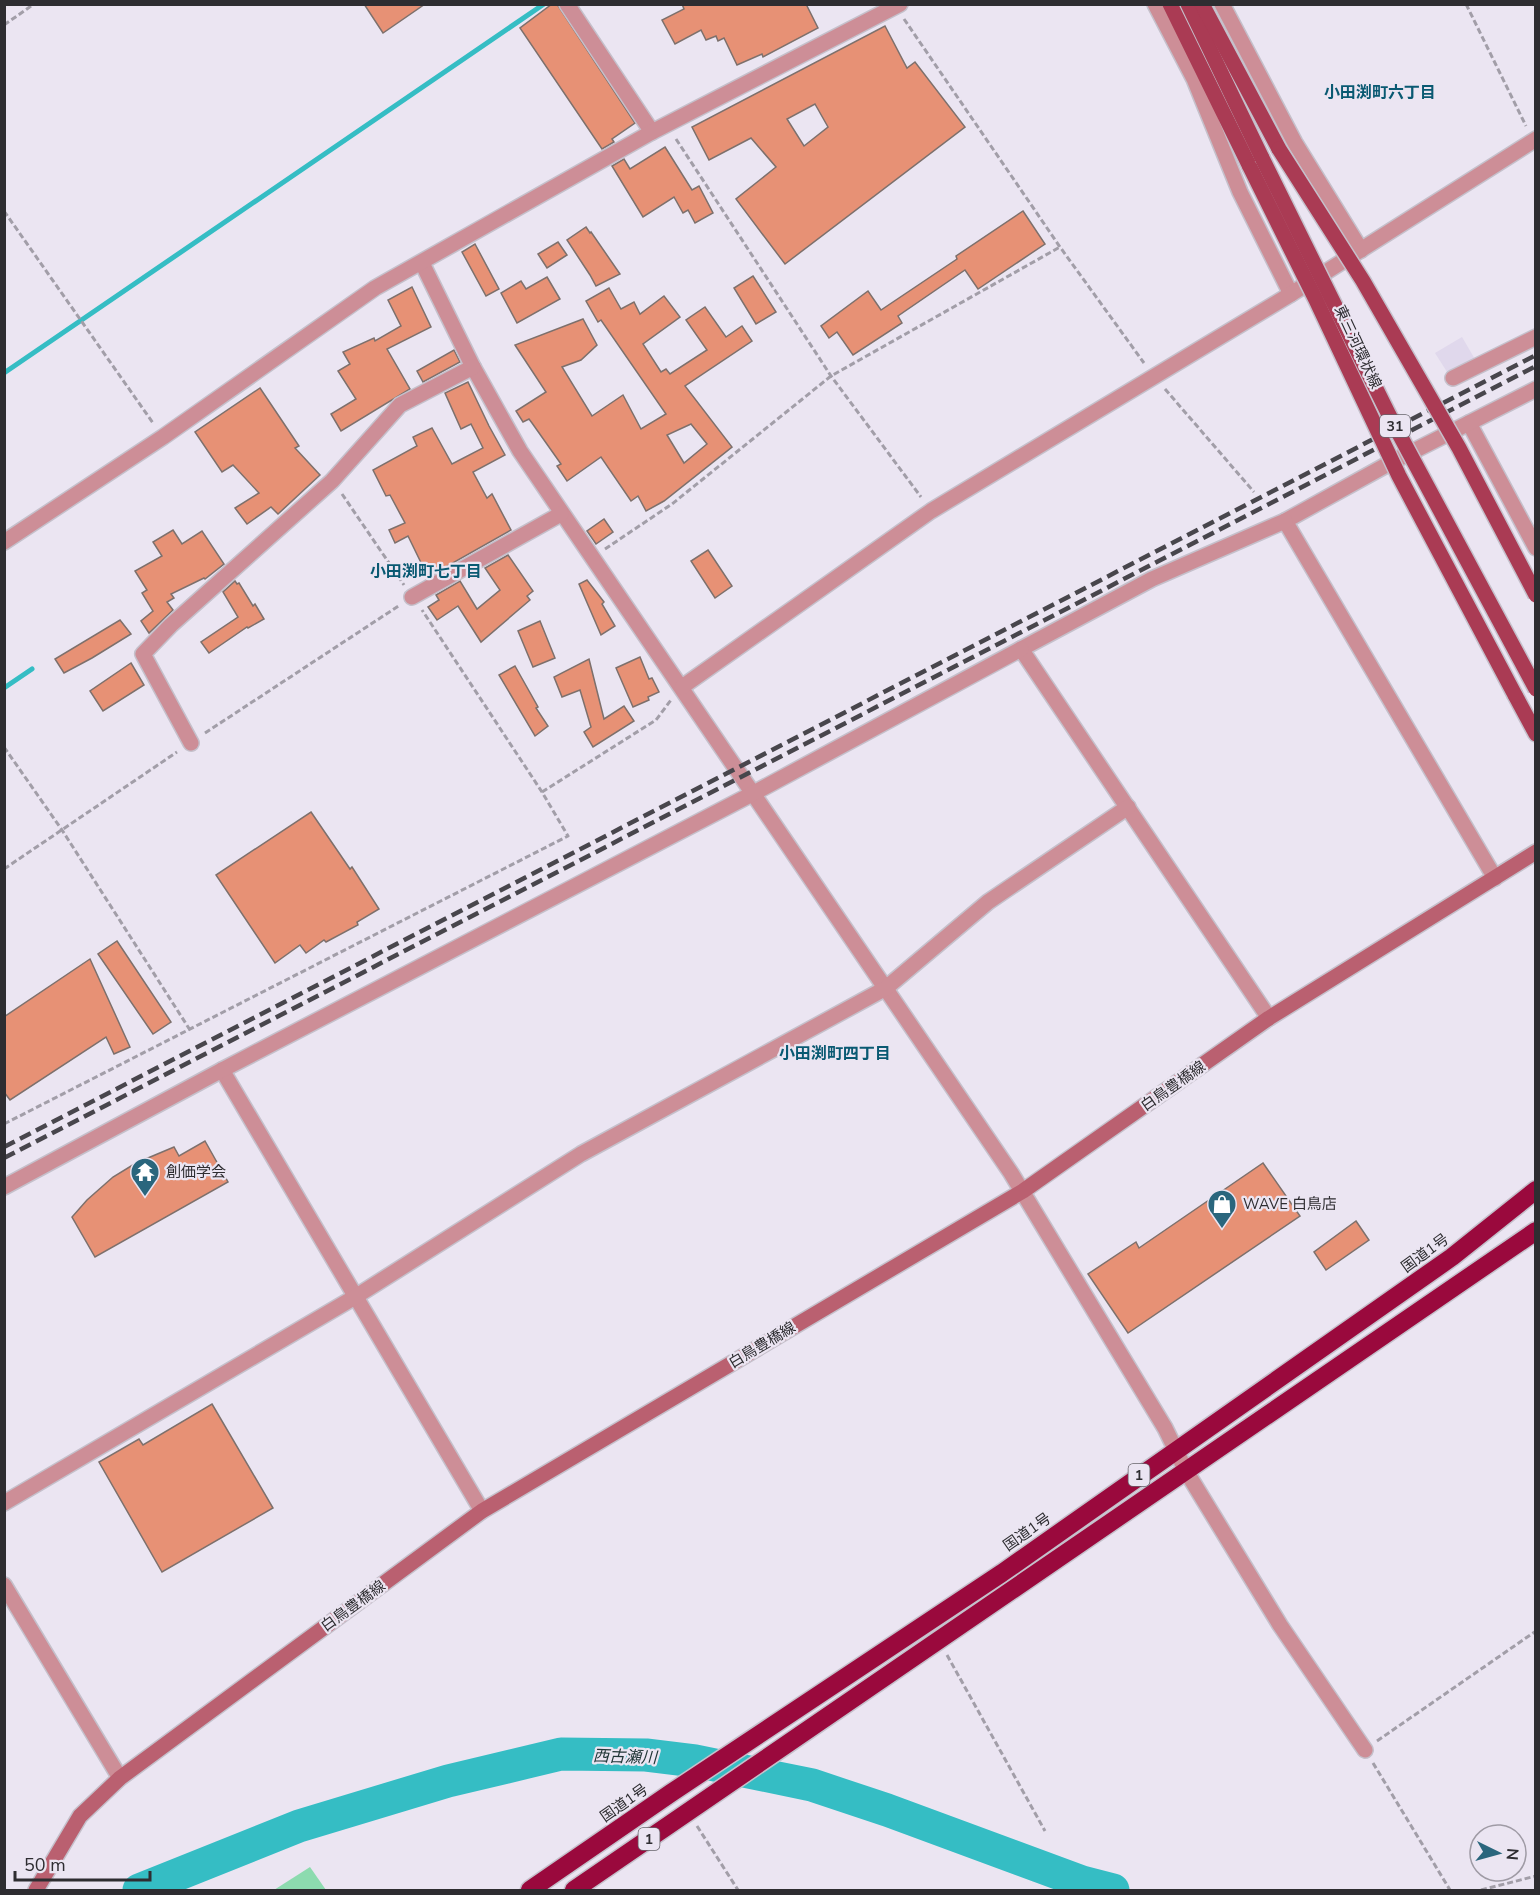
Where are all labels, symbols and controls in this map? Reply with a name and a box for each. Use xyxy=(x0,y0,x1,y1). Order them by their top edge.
district label: 小田渕町六丁目 xyxy=(1324,82,1436,104)
street label: 東三河環状線 xyxy=(1330,302,1386,392)
road number: 31 xyxy=(1380,415,1410,437)
district label: 小田渕町七丁目 xyxy=(370,561,482,583)
district label: 小田渕町四丁目 xyxy=(779,1043,891,1065)
street label: 白鳥豊橋線 xyxy=(1137,1056,1209,1116)
temple icon: 創価学会 xyxy=(129,1156,161,1198)
place label: 創価学会 xyxy=(166,1162,226,1182)
shop icon: WAVE 白鳥店 xyxy=(1206,1188,1238,1230)
place label: WAVE 白鳥店 xyxy=(1243,1194,1337,1214)
street label: 国道1号 xyxy=(1397,1229,1453,1277)
street label: 白鳥豊橋線 xyxy=(725,1317,799,1373)
road number: 1 xyxy=(1128,1464,1150,1486)
street label: 国道1号 xyxy=(999,1508,1055,1556)
street label: 白鳥豊橋線 xyxy=(317,1576,389,1636)
water label: 西古瀬川 xyxy=(593,1745,659,1769)
street label: 国道1号 xyxy=(596,1779,652,1827)
north arrow xyxy=(1468,1823,1528,1883)
road number: 1 xyxy=(638,1828,660,1850)
scale bar xyxy=(15,1844,150,1882)
text: N xyxy=(1500,1847,1523,1861)
text: 50 m xyxy=(24,1853,66,1877)

